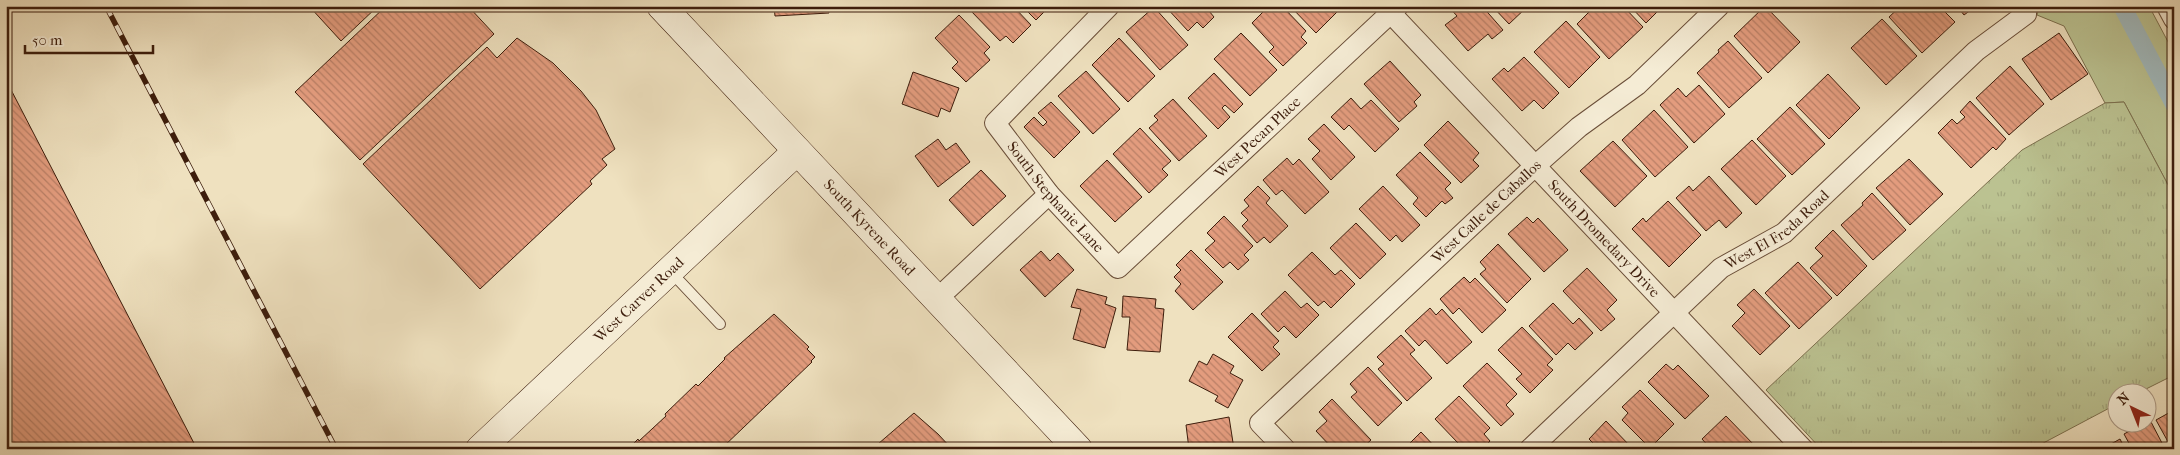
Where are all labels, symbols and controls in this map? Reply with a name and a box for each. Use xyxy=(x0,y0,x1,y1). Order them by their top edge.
scale bar xyxy=(25,22,152,54)
text: 50 m xyxy=(32,31,63,49)
street label: West Pecan Place xyxy=(1210,92,1305,183)
street label: South Stephanie Lane xyxy=(1003,138,1108,257)
street label: West Calle de Caballos xyxy=(1427,156,1545,268)
street label: South Kyrene Road xyxy=(820,175,920,280)
street label: South Dromedary Drive xyxy=(1544,176,1664,301)
street label: West El Freda Road xyxy=(1720,186,1833,274)
street label: West Carver Road xyxy=(590,253,688,347)
north arrow xyxy=(2108,382,2158,432)
text: N xyxy=(2114,389,2133,409)

